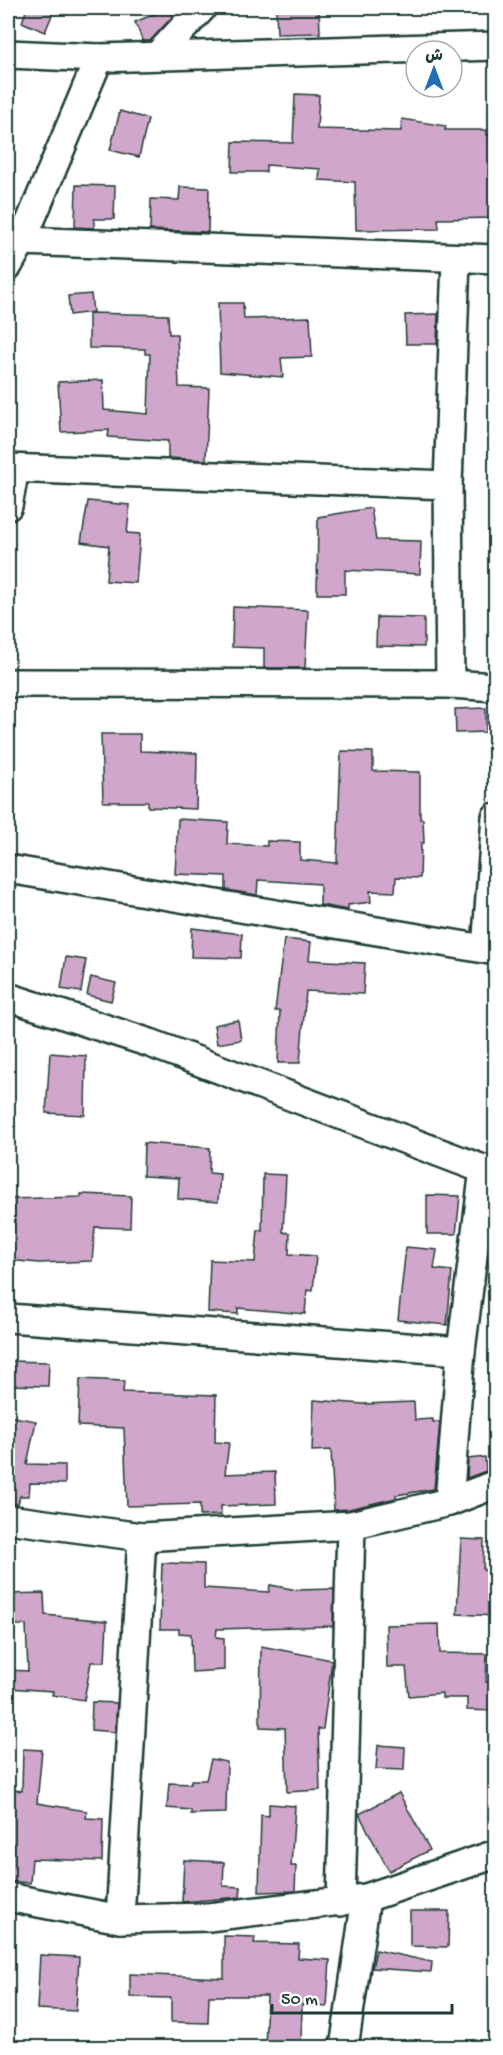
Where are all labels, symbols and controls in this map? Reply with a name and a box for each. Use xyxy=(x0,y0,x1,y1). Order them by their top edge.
north arrow xyxy=(404,39,464,99)
text: ش xyxy=(425,48,443,67)
scale bar xyxy=(272,1977,452,2015)
text: 50 m xyxy=(281,1990,318,2011)

